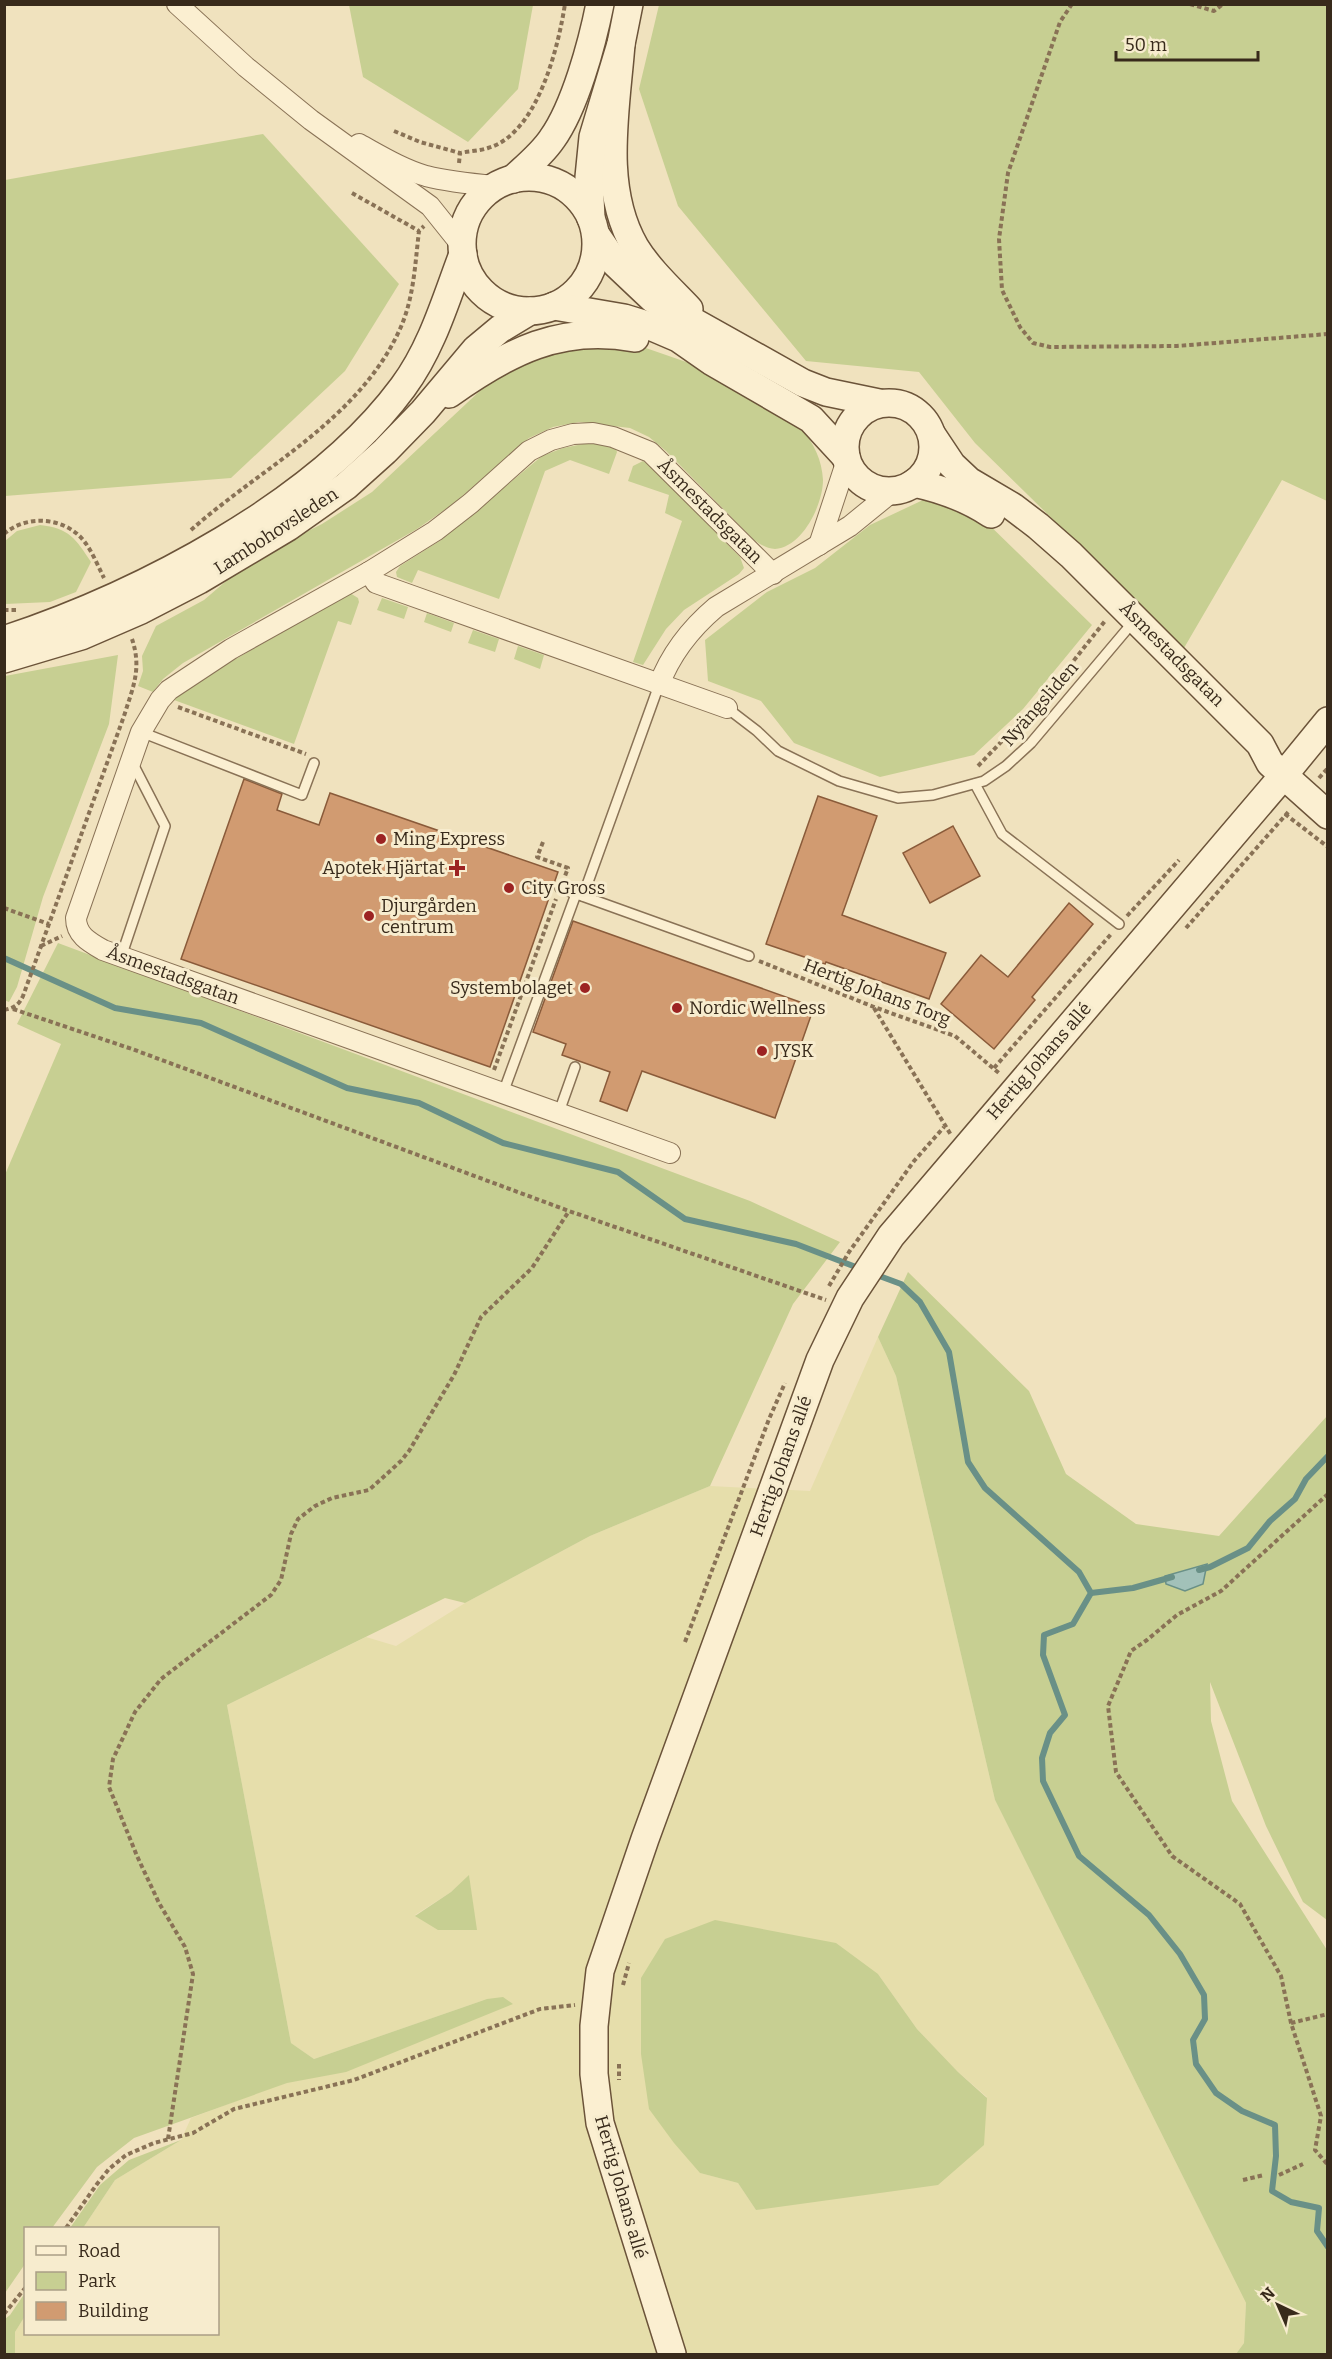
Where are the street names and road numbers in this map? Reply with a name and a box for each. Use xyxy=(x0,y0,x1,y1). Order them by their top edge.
street label: Åsmestadsgatan xyxy=(653,454,767,568)
street label: Lambohovsleden xyxy=(210,482,343,579)
street label: Åsmestadsgatan xyxy=(1115,597,1229,711)
street label: Nyängsliden xyxy=(997,657,1083,751)
street label: Åsmestadsgatan xyxy=(104,941,243,1009)
street label: Hertig Johans Torg xyxy=(800,954,954,1030)
street label: Hertig Johans allé xyxy=(982,998,1096,1124)
street label: Hertig Johans allé xyxy=(745,1393,817,1539)
street label: Hertig Johans allé xyxy=(590,2113,652,2261)

